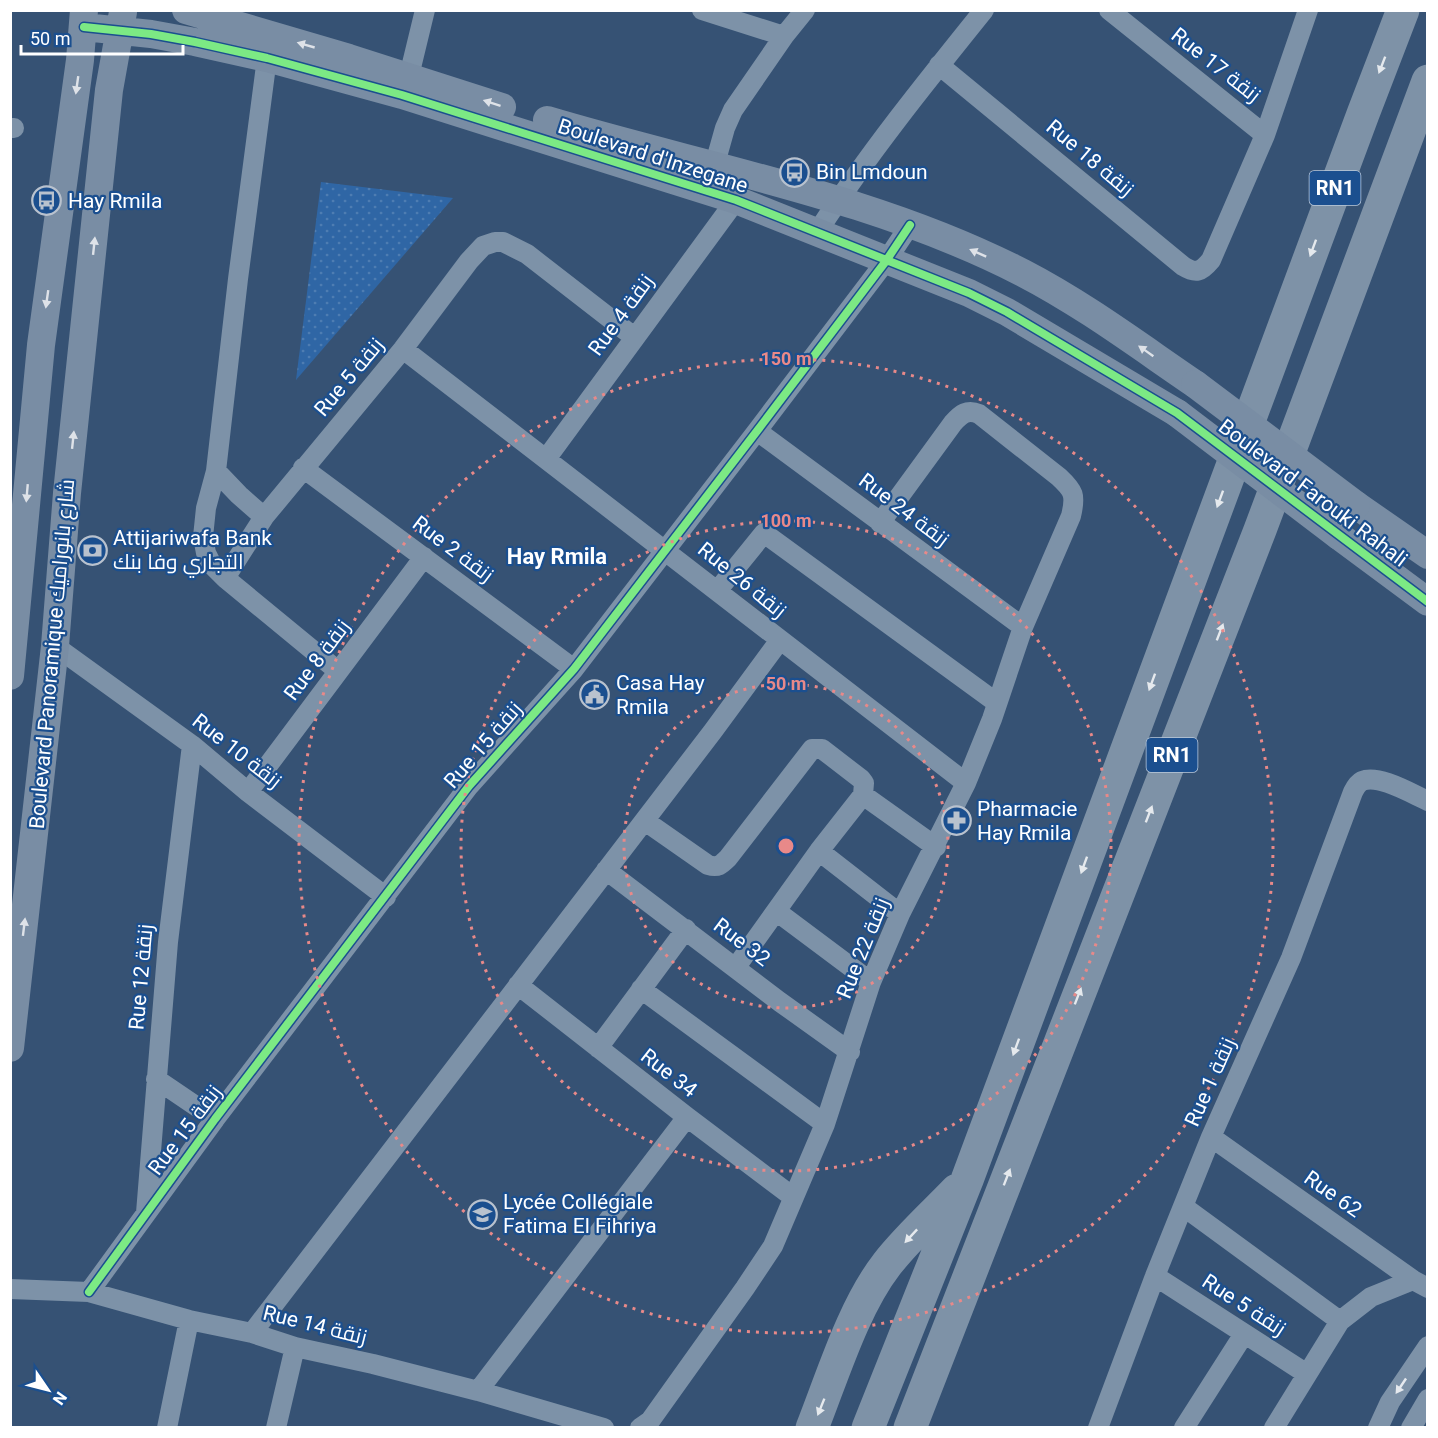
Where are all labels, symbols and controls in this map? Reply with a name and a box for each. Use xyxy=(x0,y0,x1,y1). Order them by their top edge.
scale bar xyxy=(21,18,183,56)
street label: Rue 17 زنقة xyxy=(1167,23,1265,107)
text: 50 m xyxy=(30,28,70,49)
one-way arrow xyxy=(296,40,314,49)
one-way arrow xyxy=(1376,56,1386,74)
one-way arrow xyxy=(72,75,81,94)
one-way arrow xyxy=(483,98,501,107)
street label: Boulevard d'Inzegane xyxy=(555,114,751,198)
street label: Rue 18 زنقة xyxy=(1042,115,1138,201)
bus stop icon: Bin Lmdoun xyxy=(779,156,811,188)
place label: Bin Lmdoun xyxy=(816,160,928,184)
road number: RN1 xyxy=(1310,171,1360,205)
bus stop icon: Hay Rmila xyxy=(31,185,63,217)
place label: Hay Rmila xyxy=(68,189,162,213)
one-way arrow xyxy=(90,237,99,256)
one-way arrow xyxy=(1308,239,1318,257)
one-way arrow xyxy=(969,248,987,258)
street label: Rue 4 زنقة xyxy=(584,270,658,360)
one-way arrow xyxy=(42,289,52,308)
street label: Rue 5 زنقة xyxy=(309,333,389,421)
one-way arrow xyxy=(1139,345,1155,357)
text: 150 m xyxy=(760,348,812,369)
street label: Boulevard Farouki Rahali xyxy=(1214,414,1412,572)
one-way arrow xyxy=(68,431,78,450)
street label: Rue 24 زنقة xyxy=(854,468,954,552)
street label: Boulevard Panoramique شارع بانوراميك xyxy=(25,478,81,830)
one-way arrow xyxy=(22,483,32,502)
one-way arrow xyxy=(1215,490,1225,508)
text: 100 m xyxy=(760,510,812,531)
street label: Rue 2 زنقة xyxy=(408,511,498,587)
place label: Attijariwafa Bank التجاري وفا بنك xyxy=(113,526,272,578)
bank icon: Attijariwafa Bank التجاري وفا بنك xyxy=(76,534,108,566)
street label: Rue 26 زنقة xyxy=(693,537,791,623)
district label: Hay Rmila xyxy=(507,544,607,569)
street label: Rue 8 زنقة xyxy=(279,615,355,705)
one-way arrow xyxy=(1216,623,1225,641)
place label: Casa Hay Rmila xyxy=(616,671,705,719)
text: 50 m xyxy=(766,673,806,694)
one-way arrow xyxy=(1147,673,1157,691)
public building icon: Casa Hay Rmila xyxy=(579,679,611,711)
street label: Rue 15 زنقة xyxy=(439,697,527,793)
street label: Rue 10 زنقة xyxy=(188,709,286,793)
road number: RN1 xyxy=(1146,738,1198,772)
place label: Pharmacie Hay Rmila xyxy=(977,797,1077,845)
pharmacy icon: Pharmacie Hay Rmila xyxy=(940,805,972,837)
one-way arrow xyxy=(1145,805,1154,823)
centre of rings xyxy=(776,836,796,856)
one-way arrow xyxy=(1079,856,1089,874)
street label: Rue 22 زنقة xyxy=(832,894,894,1002)
street label: Rue 32 xyxy=(709,913,775,971)
one-way arrow xyxy=(20,917,29,936)
street label: Rue 12 زنقة xyxy=(124,923,158,1031)
one-way arrow xyxy=(1073,986,1083,1004)
street label: Rue 1 زنقة xyxy=(1180,1034,1240,1130)
one-way arrow xyxy=(1011,1039,1021,1057)
street label: Rue 34 xyxy=(636,1044,702,1102)
street label: Rue 15 زنقة xyxy=(143,1080,227,1180)
street label: Rue 62 xyxy=(1300,1166,1366,1222)
one-way arrow xyxy=(1003,1168,1013,1186)
place label: Lycée Collégiale Fatima El Fihriya xyxy=(503,1190,657,1238)
school or university icon: Lycée Collégiale Fatima El Fihriya xyxy=(466,1198,498,1230)
one-way arrow xyxy=(904,1229,918,1244)
street label: Rue 5 زنقة xyxy=(1198,1269,1290,1341)
street label: Rue 14 زنقة xyxy=(260,1300,370,1350)
north arrow xyxy=(18,1360,78,1420)
one-way arrow xyxy=(1396,1378,1407,1394)
text: N xyxy=(49,1388,71,1408)
one-way arrow xyxy=(816,1398,825,1416)

